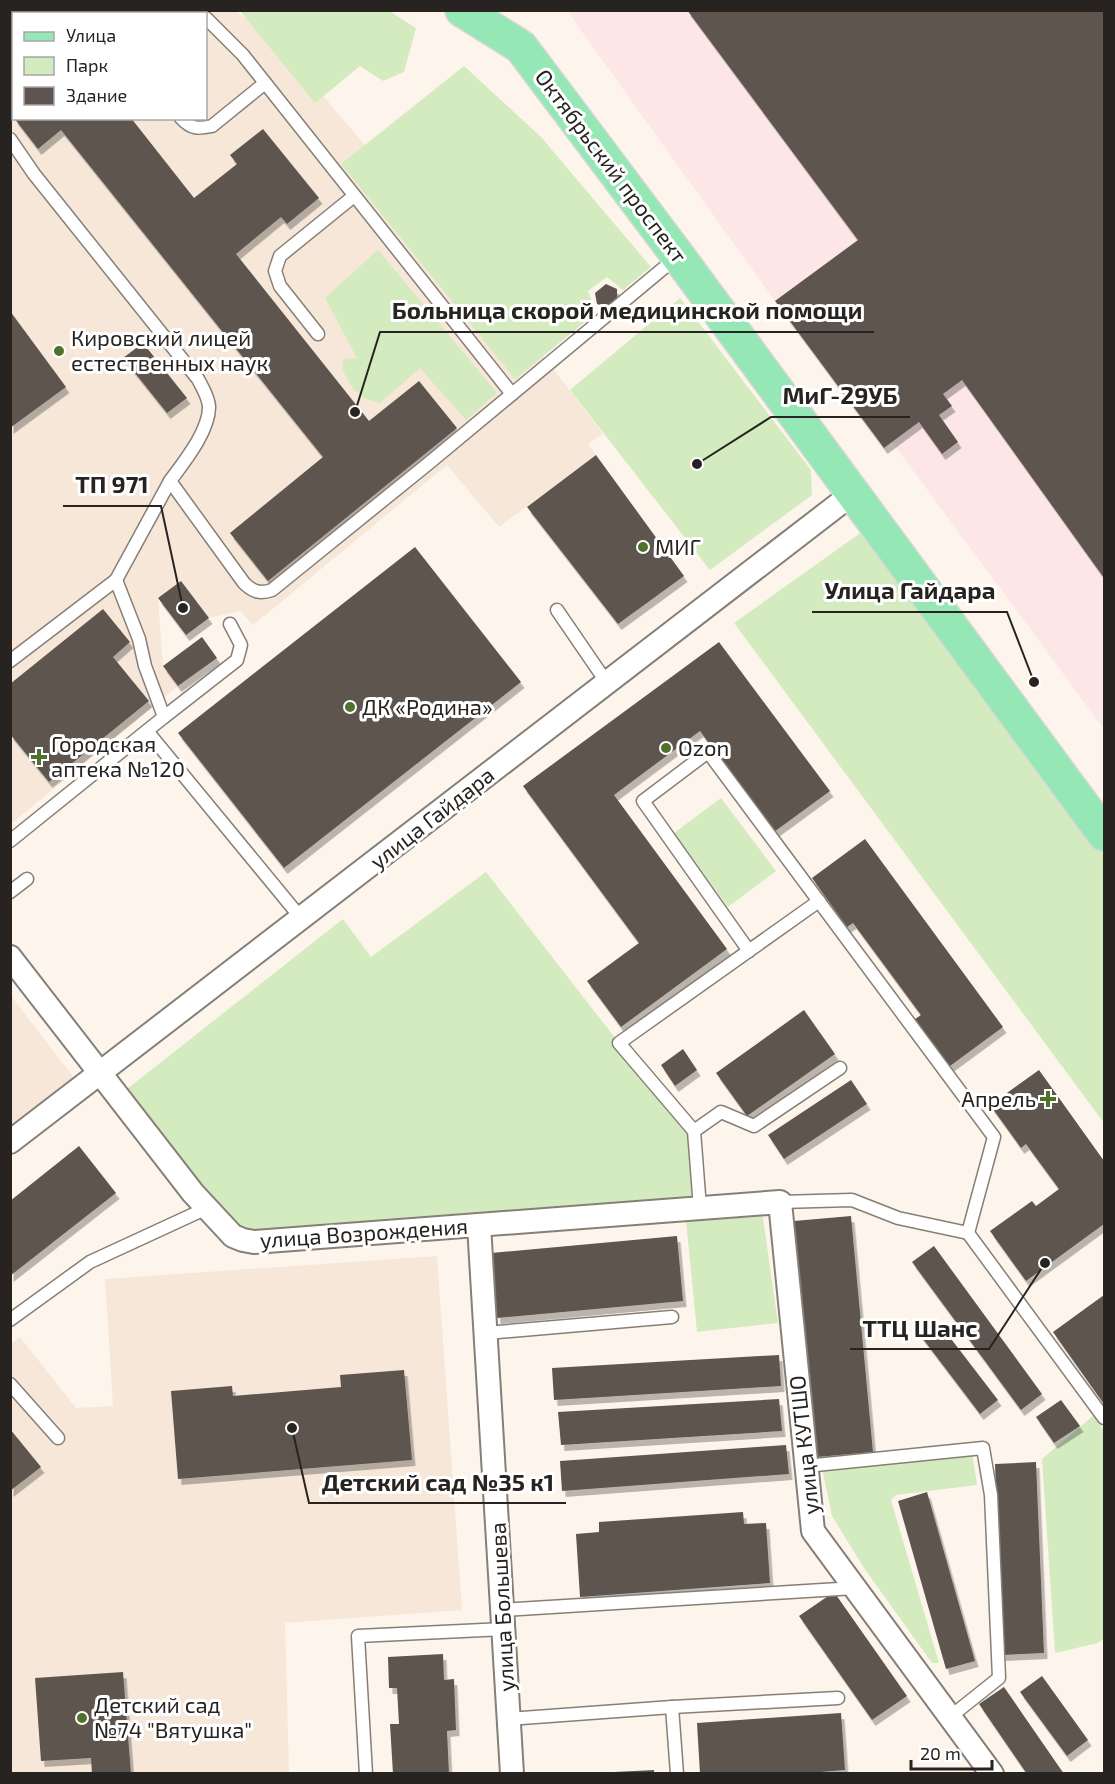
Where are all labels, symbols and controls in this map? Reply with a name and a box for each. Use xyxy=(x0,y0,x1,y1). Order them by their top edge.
legend xyxy=(12,12,207,120)
text: Улица xyxy=(66,24,116,46)
text: Парк xyxy=(66,54,108,76)
street label: Октябрьский проспект xyxy=(531,64,693,267)
text: Здание xyxy=(66,84,127,106)
callout: Больница скорой медицинской помощи xyxy=(380,290,874,332)
text: Больница скорой медицинской помощи xyxy=(392,295,862,324)
place label: Кировский лицей естественных наук xyxy=(71,324,269,376)
marker: Кировский лицей естественных наук xyxy=(52,344,66,358)
callout: МиГ-29УБ xyxy=(771,375,910,417)
text: МиГ-29УБ xyxy=(783,380,898,409)
callout: ТП 971 xyxy=(63,464,161,506)
text: ТП 971 xyxy=(75,469,149,498)
place label: МИГ xyxy=(655,533,701,559)
marker: МИГ xyxy=(636,540,650,554)
callout: Улица Гайдара xyxy=(812,570,1007,612)
text: Улица Гайдара xyxy=(824,575,996,604)
place label: ДК «Родина» xyxy=(362,693,493,719)
marker: ДК «Родина» xyxy=(343,700,357,714)
place label: Городская аптека №120 xyxy=(51,730,185,781)
place label: Ozon xyxy=(678,734,729,760)
marker: Ozon xyxy=(659,741,673,755)
marker: Городская аптека №120 xyxy=(32,750,46,764)
street label: улица Гайдара xyxy=(364,761,499,875)
place label: Апрель xyxy=(961,1085,1036,1111)
marker: Апрель xyxy=(1041,1092,1055,1106)
street label: улица Возрождения xyxy=(259,1212,469,1253)
callout: ТТЦ Шанс xyxy=(850,1307,989,1349)
text: ТТЦ Шанс xyxy=(862,1313,978,1342)
street label: улица КУТШО xyxy=(783,1374,824,1516)
callout: Детский сад №35 к1 xyxy=(309,1461,566,1503)
text: Детский сад №35 к1 xyxy=(322,1467,554,1496)
street label: улица Большева xyxy=(484,1522,519,1692)
place label: Детский сад №74 "Вятушка" xyxy=(94,1691,252,1743)
marker: Детский сад №74 "Вятушка" xyxy=(75,1711,89,1725)
scale bar xyxy=(911,1733,992,1771)
text: 20 m xyxy=(920,1742,961,1764)

